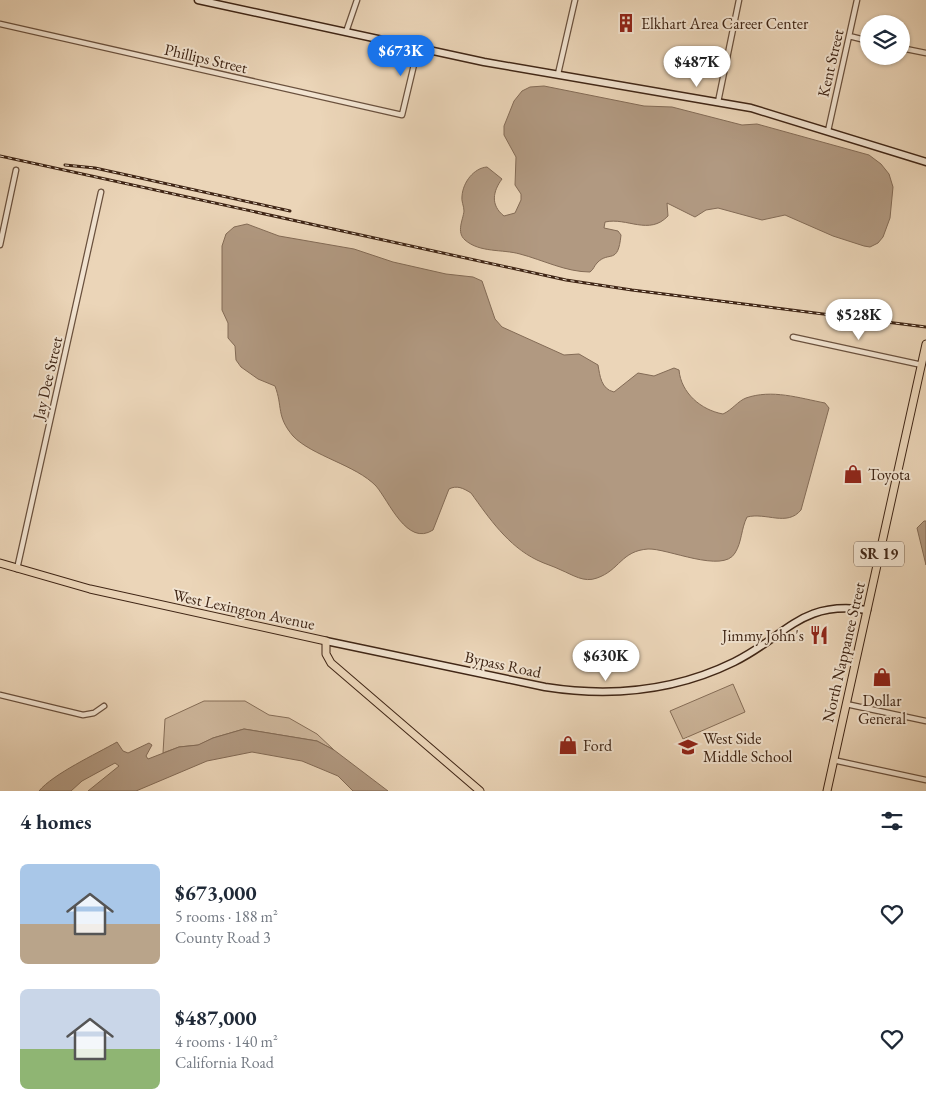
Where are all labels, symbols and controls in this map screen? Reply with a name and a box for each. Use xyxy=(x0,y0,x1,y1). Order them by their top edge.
building icon: Elkhart Area Career Center xyxy=(615,12,637,34)
place label: Elkhart Area Career Center xyxy=(641,13,809,34)
map controls xyxy=(860,15,910,65)
button: layers xyxy=(860,15,910,65)
street label: Kent Street xyxy=(812,27,848,99)
pin: $673K xyxy=(366,34,436,77)
street label: Phillips Street xyxy=(162,39,249,78)
text: $673K xyxy=(379,40,423,61)
pin: $487K xyxy=(662,46,732,88)
text: $487K xyxy=(675,51,719,72)
pin: $528K xyxy=(824,298,894,341)
text: $528K xyxy=(837,304,881,325)
street label: Jay Dee Street xyxy=(27,335,67,424)
shop icon: Toyota xyxy=(842,463,864,485)
place label: Toyota xyxy=(868,464,911,485)
road number: SR 19 xyxy=(854,542,904,566)
street label: North Nappanee Street xyxy=(817,580,870,724)
street label: West Lexington Avenue xyxy=(171,584,317,635)
restaurant icon: Jimmy John's xyxy=(808,624,830,646)
place label: Jimmy John's xyxy=(720,625,804,646)
pin: $630K xyxy=(571,640,641,682)
text: $630K xyxy=(584,645,628,666)
street label: Bypass Road xyxy=(463,646,544,683)
shop icon: Dollar General xyxy=(871,666,893,688)
place label: Dollar General xyxy=(858,690,906,729)
place label: West Side Middle School xyxy=(703,728,793,767)
shop icon: Ford xyxy=(557,734,579,756)
place label: Ford xyxy=(583,735,613,756)
school or university icon: West Side Middle School xyxy=(677,736,699,758)
icon: filters xyxy=(878,807,906,835)
text: 4 homes xyxy=(20,808,92,835)
text: $673,000 xyxy=(175,879,257,906)
icon: home xyxy=(60,884,120,944)
icon: heart xyxy=(878,900,906,928)
text: 5 rooms · 188 m² xyxy=(175,906,278,927)
text: County Road 3 xyxy=(175,927,271,948)
text: $487,000 xyxy=(175,1004,257,1031)
icon: home xyxy=(60,1009,120,1069)
icon: heart xyxy=(878,1025,906,1053)
text: 4 rooms · 140 m² xyxy=(175,1031,278,1052)
text: California Road xyxy=(175,1052,274,1073)

